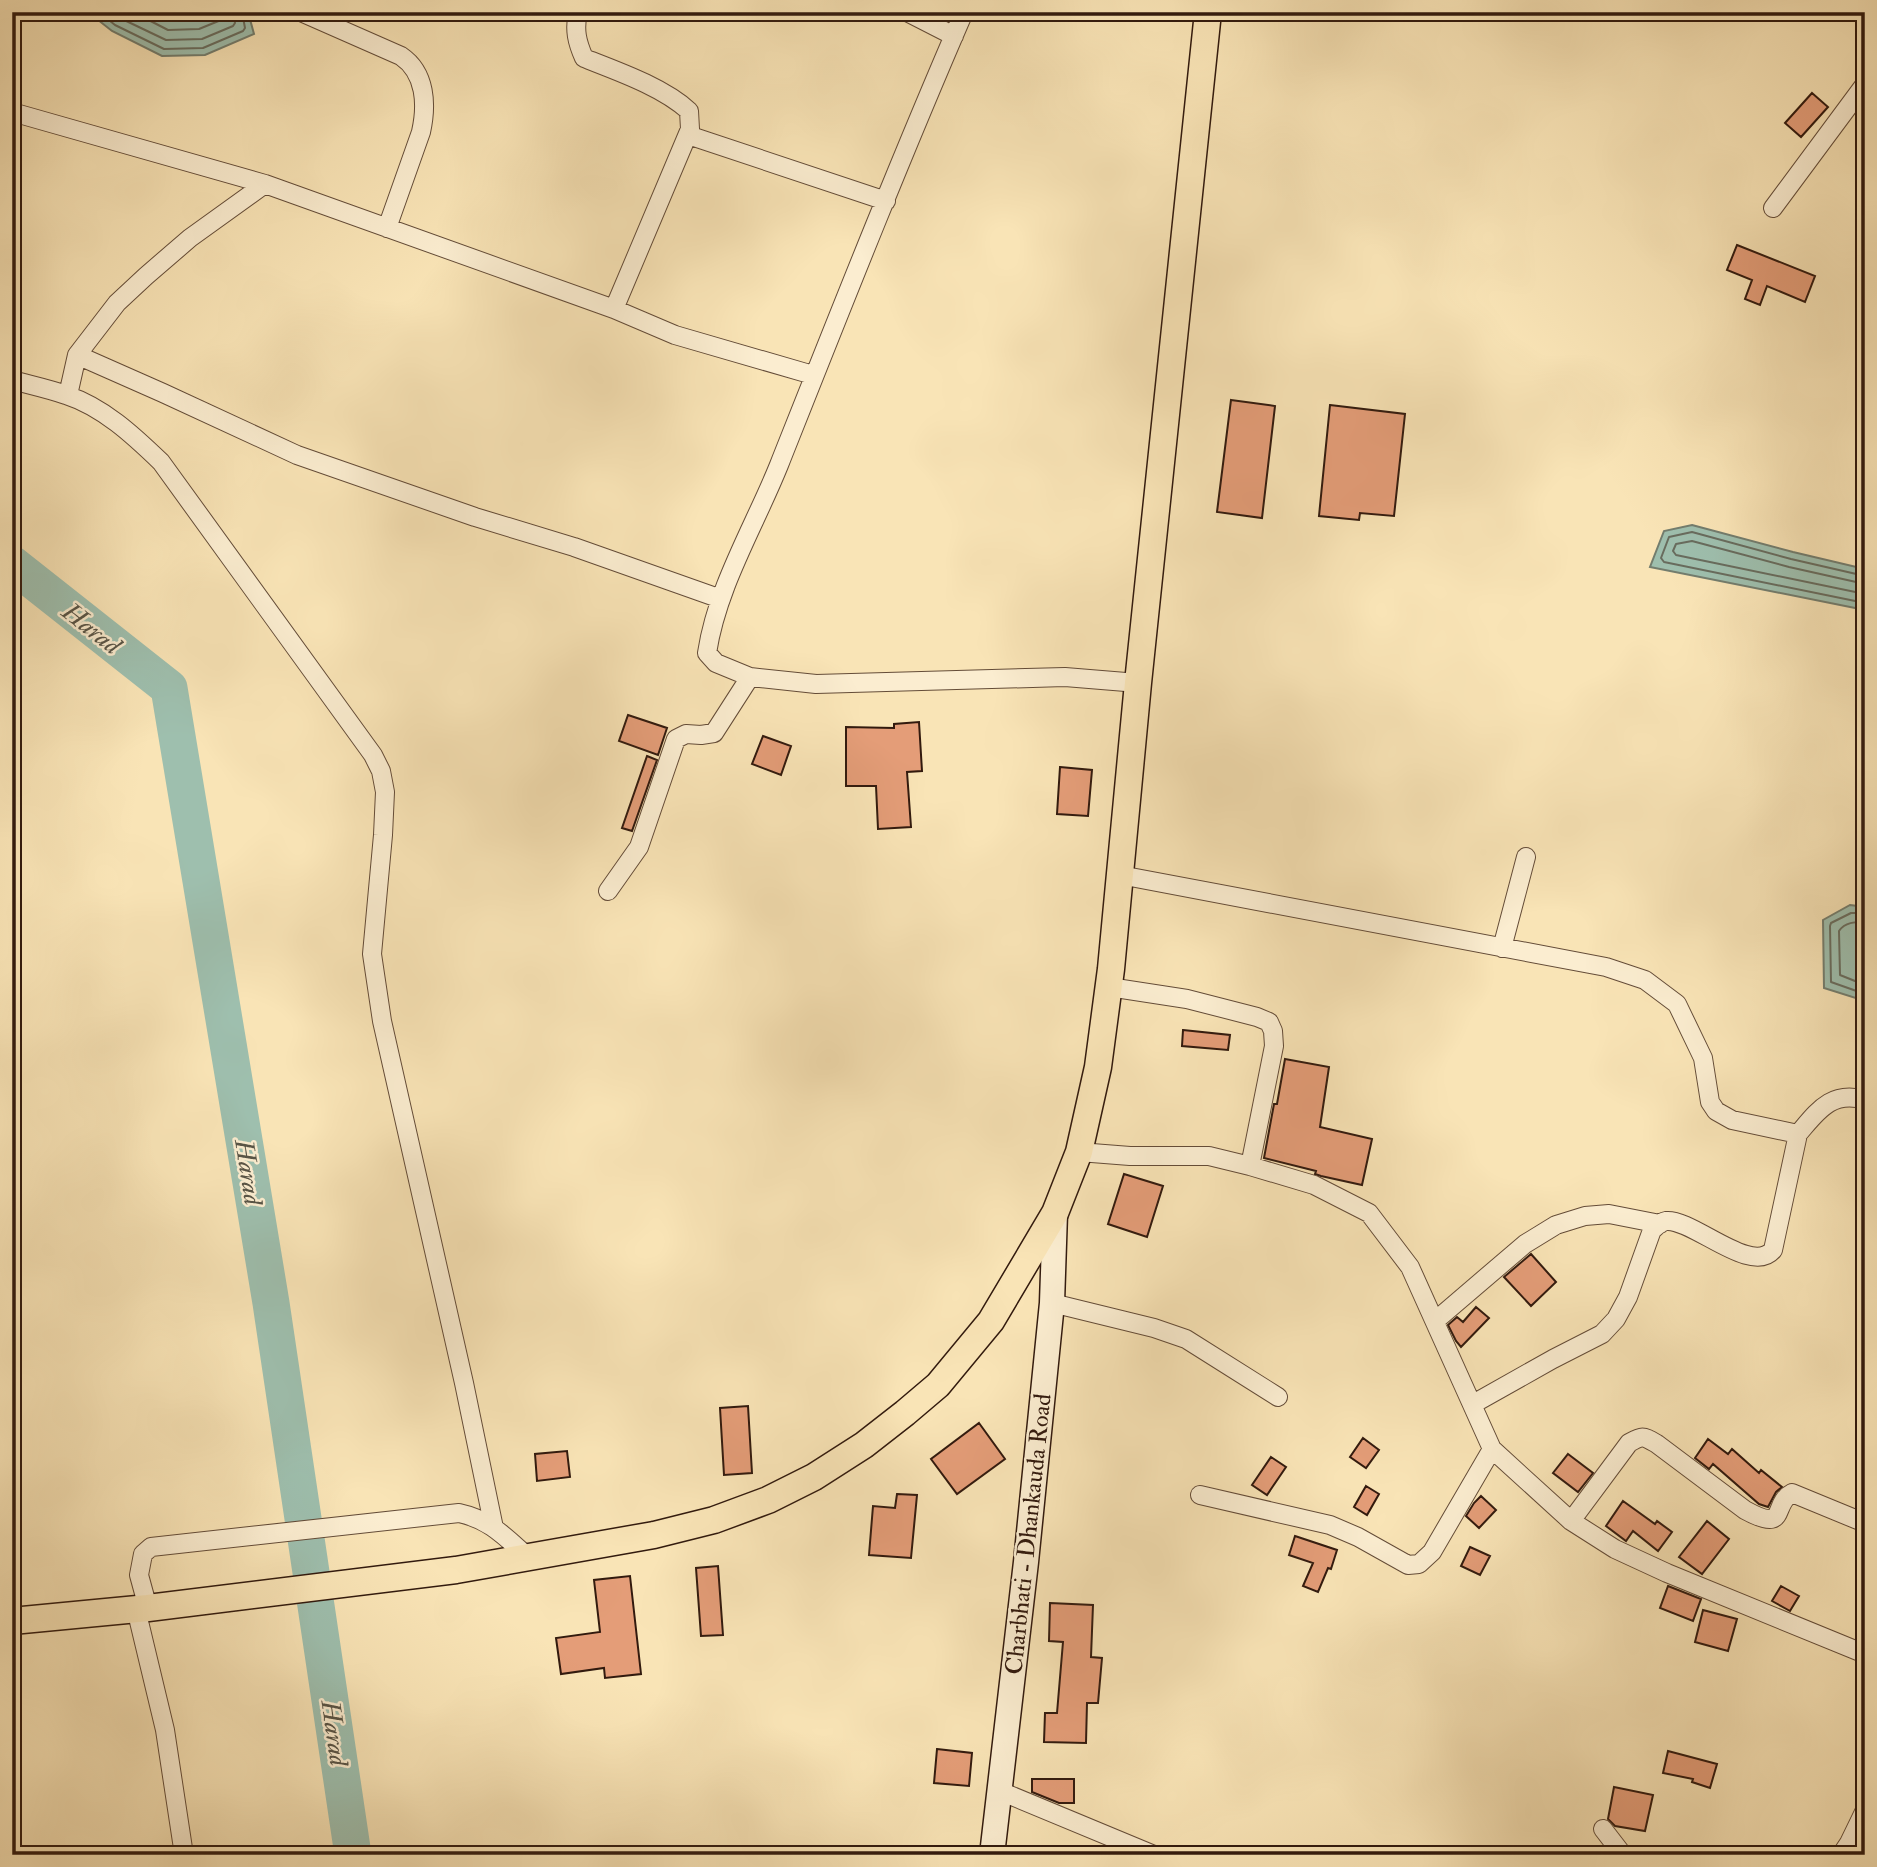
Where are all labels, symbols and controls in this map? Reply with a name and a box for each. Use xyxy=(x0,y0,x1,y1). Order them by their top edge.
water label: Harad xyxy=(55,595,129,663)
water label: Harad xyxy=(227,1136,269,1209)
street label: Charbhati - Dhankauda Road xyxy=(998,1392,1059,1676)
water label: Harad xyxy=(313,1697,355,1770)

